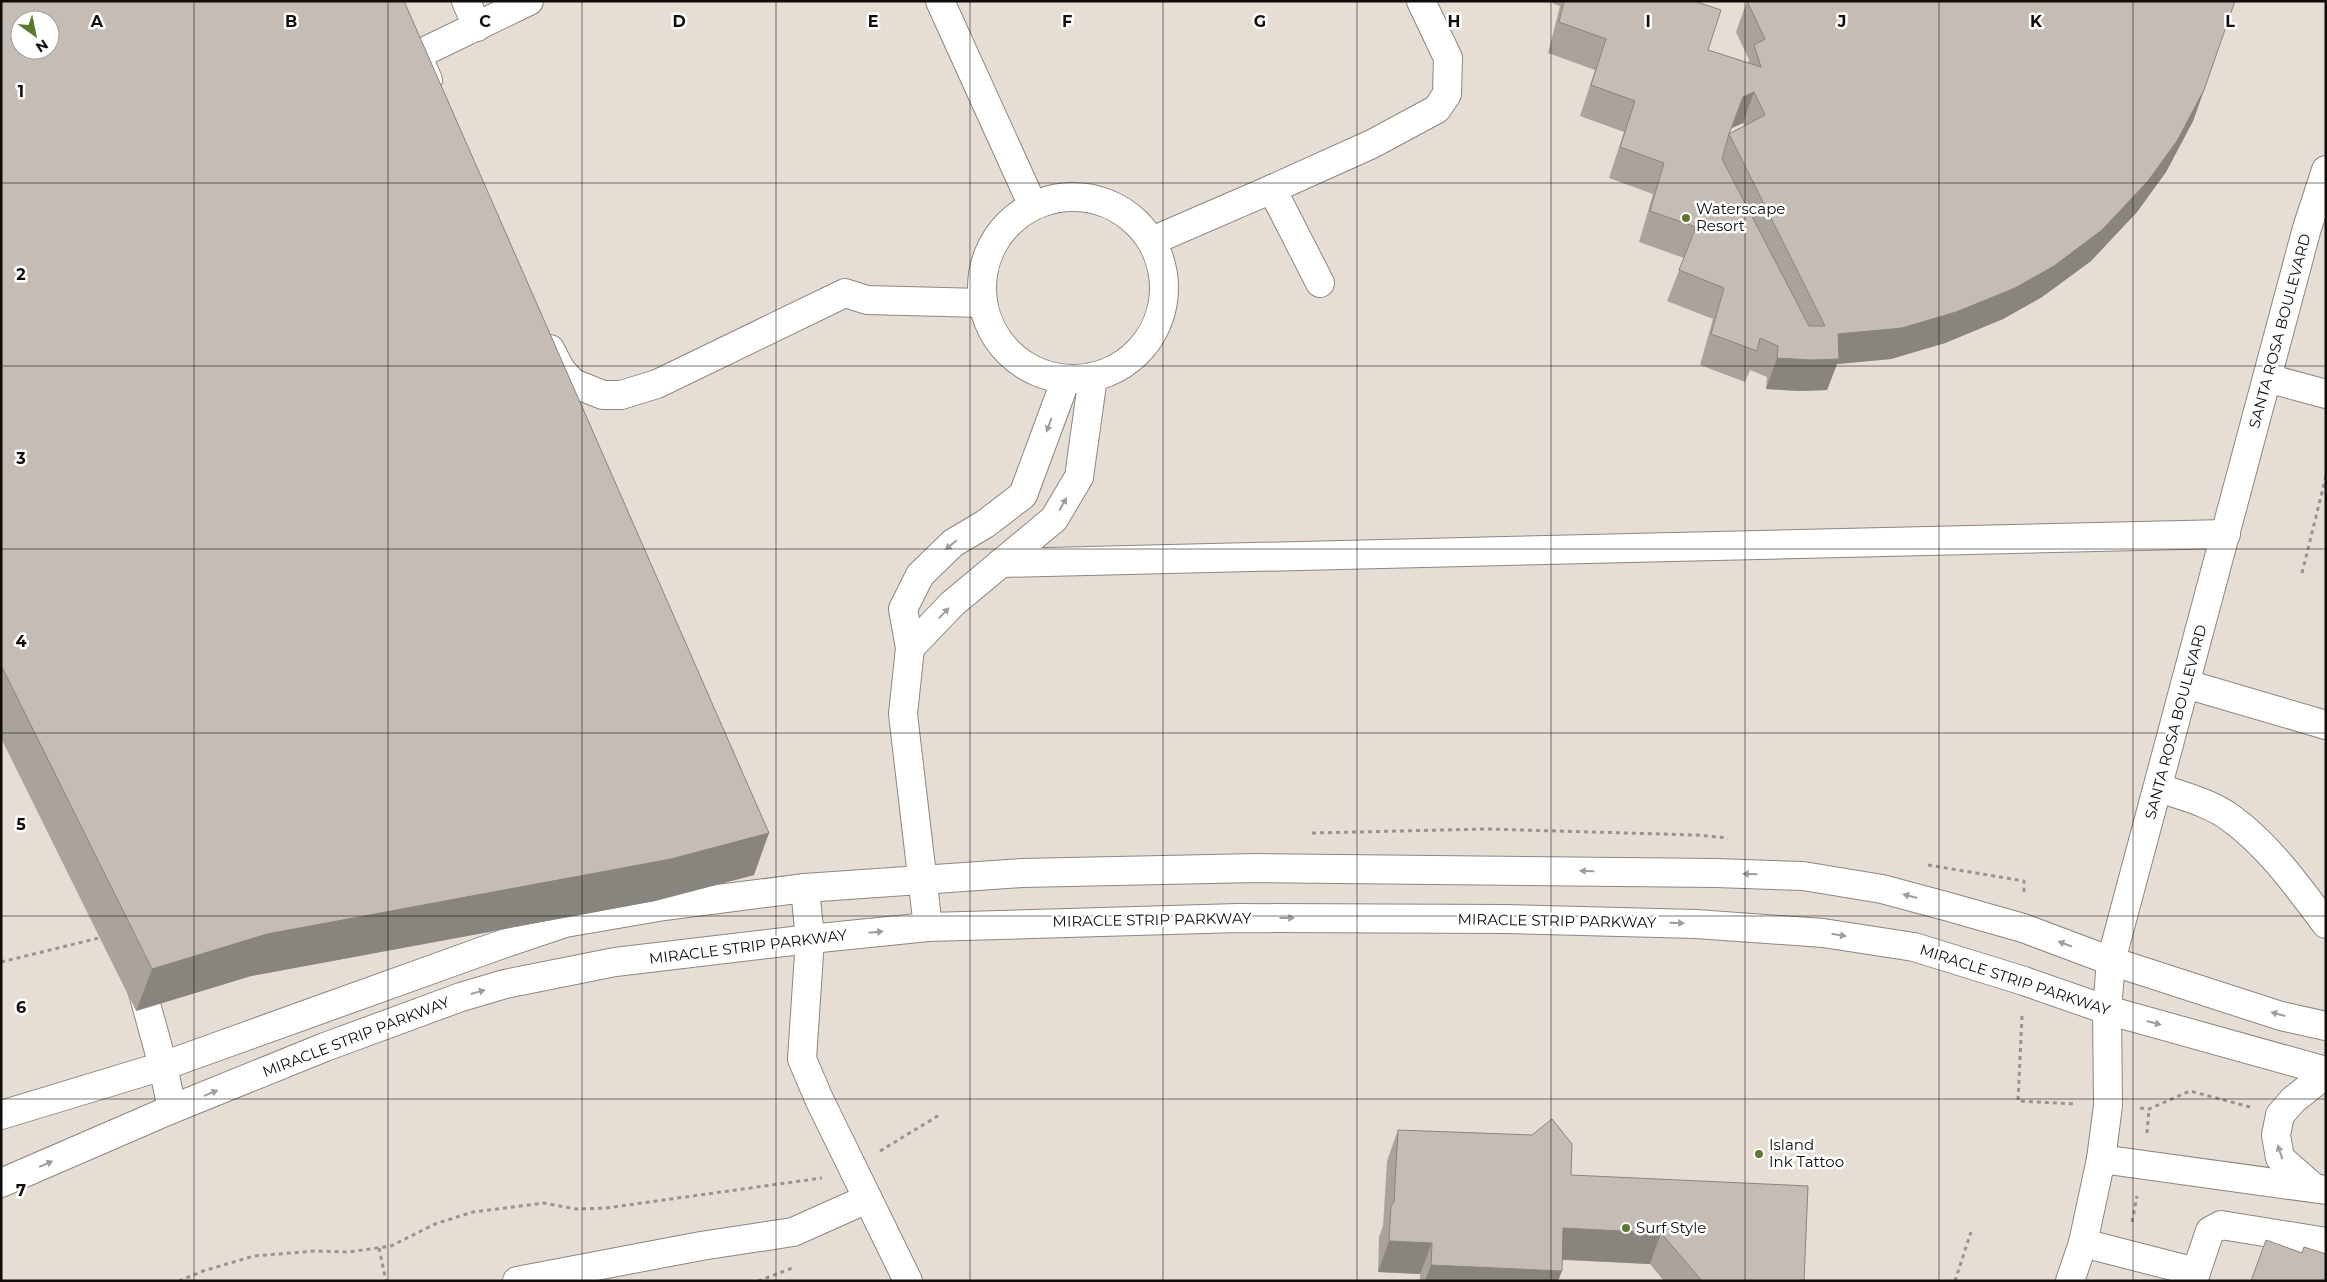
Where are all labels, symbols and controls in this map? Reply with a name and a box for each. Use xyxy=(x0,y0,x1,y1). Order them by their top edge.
north arrow xyxy=(10,10,60,60)
text: A xyxy=(90,12,104,31)
text: B xyxy=(285,12,297,31)
text: C xyxy=(479,12,491,31)
text: D xyxy=(672,12,686,31)
text: E xyxy=(868,12,878,31)
text: F xyxy=(1062,12,1072,31)
text: G xyxy=(1254,12,1266,31)
text: H xyxy=(1448,12,1460,31)
text: I xyxy=(1645,12,1651,31)
text: J xyxy=(1837,12,1846,31)
text: K xyxy=(2030,12,2043,31)
text: L xyxy=(2225,12,2235,31)
text: N xyxy=(32,35,52,57)
text: 1 xyxy=(18,82,24,101)
place label: Waterscape Resort xyxy=(1696,199,1785,235)
marker: Waterscape Resort xyxy=(1680,212,1692,224)
street label: SANTA ROSA BOULEVARD xyxy=(2244,231,2315,430)
text: 2 xyxy=(16,265,26,284)
one-way arrow xyxy=(1045,417,1052,432)
text: 3 xyxy=(15,449,26,468)
one-way arrow xyxy=(1059,497,1067,511)
one-way arrow xyxy=(945,540,958,551)
one-way arrow xyxy=(938,607,950,619)
street label: SANTA ROSA BOULEVARD xyxy=(2140,622,2211,821)
text: 4 xyxy=(15,632,27,651)
text: 5 xyxy=(16,815,26,834)
one-way arrow xyxy=(1579,867,1595,875)
one-way arrow xyxy=(1742,870,1758,878)
one-way arrow xyxy=(1903,892,1918,900)
street label: MIRACLE STRIP PARKWAY xyxy=(1052,908,1252,931)
street label: MIRACLE STRIP PARKWAY xyxy=(1457,909,1657,932)
one-way arrow xyxy=(1279,914,1295,922)
one-way arrow xyxy=(1669,920,1685,928)
street label: MIRACLE STRIP PARKWAY xyxy=(648,925,848,968)
one-way arrow xyxy=(868,928,884,936)
one-way arrow xyxy=(1831,932,1847,940)
street label: MIRACLE STRIP PARKWAY xyxy=(1918,940,2113,1019)
one-way arrow xyxy=(2058,940,2073,947)
one-way arrow xyxy=(471,988,486,996)
street label: MIRACLE STRIP PARKWAY xyxy=(260,992,453,1081)
text: 6 xyxy=(16,998,26,1017)
one-way arrow xyxy=(2271,1010,2286,1018)
one-way arrow xyxy=(2146,1019,2161,1027)
one-way arrow xyxy=(204,1089,219,1096)
place label: Island Ink Tattoo xyxy=(1769,1135,1844,1171)
one-way arrow xyxy=(2276,1144,2284,1159)
marker: Island Ink Tattoo xyxy=(1753,1148,1765,1160)
one-way arrow xyxy=(39,1160,53,1168)
text: 7 xyxy=(16,1181,26,1200)
place label: Surf Style xyxy=(1636,1218,1706,1237)
marker: Surf Style xyxy=(1620,1222,1632,1234)

